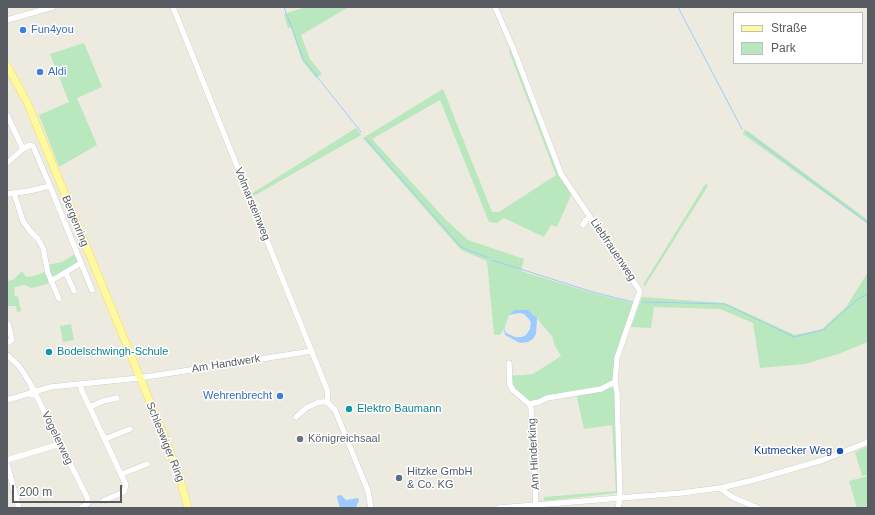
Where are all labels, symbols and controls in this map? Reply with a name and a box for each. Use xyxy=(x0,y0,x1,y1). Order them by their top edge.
legend xyxy=(733,12,863,64)
text: Straße xyxy=(771,21,807,35)
place label: Fun4you xyxy=(31,23,74,37)
marker: Fun4you xyxy=(18,25,28,35)
text: Park xyxy=(771,41,796,55)
place label: Aldi xyxy=(48,65,66,79)
marker: Aldi xyxy=(35,67,45,77)
street label: Volmarsteinweg xyxy=(231,166,273,242)
street label: Bergenring xyxy=(59,194,91,248)
street label: Liebfrauenweg xyxy=(587,216,639,284)
place label: Bodelschwingh-Schule xyxy=(57,345,168,359)
marker: Bodelschwingh-Schule xyxy=(44,347,54,357)
street label: Am Handwerk xyxy=(191,352,261,376)
place label: Wehrenbrecht xyxy=(203,389,272,403)
marker: Wehrenbrecht xyxy=(275,391,285,401)
street label: Schleswiger Ring xyxy=(143,400,187,484)
place label: Elektro Baumann xyxy=(357,402,441,416)
marker: Elektro Baumann xyxy=(344,404,354,414)
street label: Vogelerweg xyxy=(38,409,76,467)
street label: Am Hinderking xyxy=(526,418,542,490)
place label: Königreichsaal xyxy=(308,432,380,446)
marker: Königreichsaal xyxy=(295,434,305,444)
place label: Kutmecker Weg xyxy=(754,444,832,458)
marker: Kutmecker Weg xyxy=(835,446,845,456)
place label: Hitzke GmbH & Co. KG xyxy=(407,465,472,491)
marker: Hitzke GmbH & Co. KG xyxy=(394,473,404,483)
scale bar xyxy=(14,477,124,503)
text: 200 m xyxy=(19,485,52,499)

